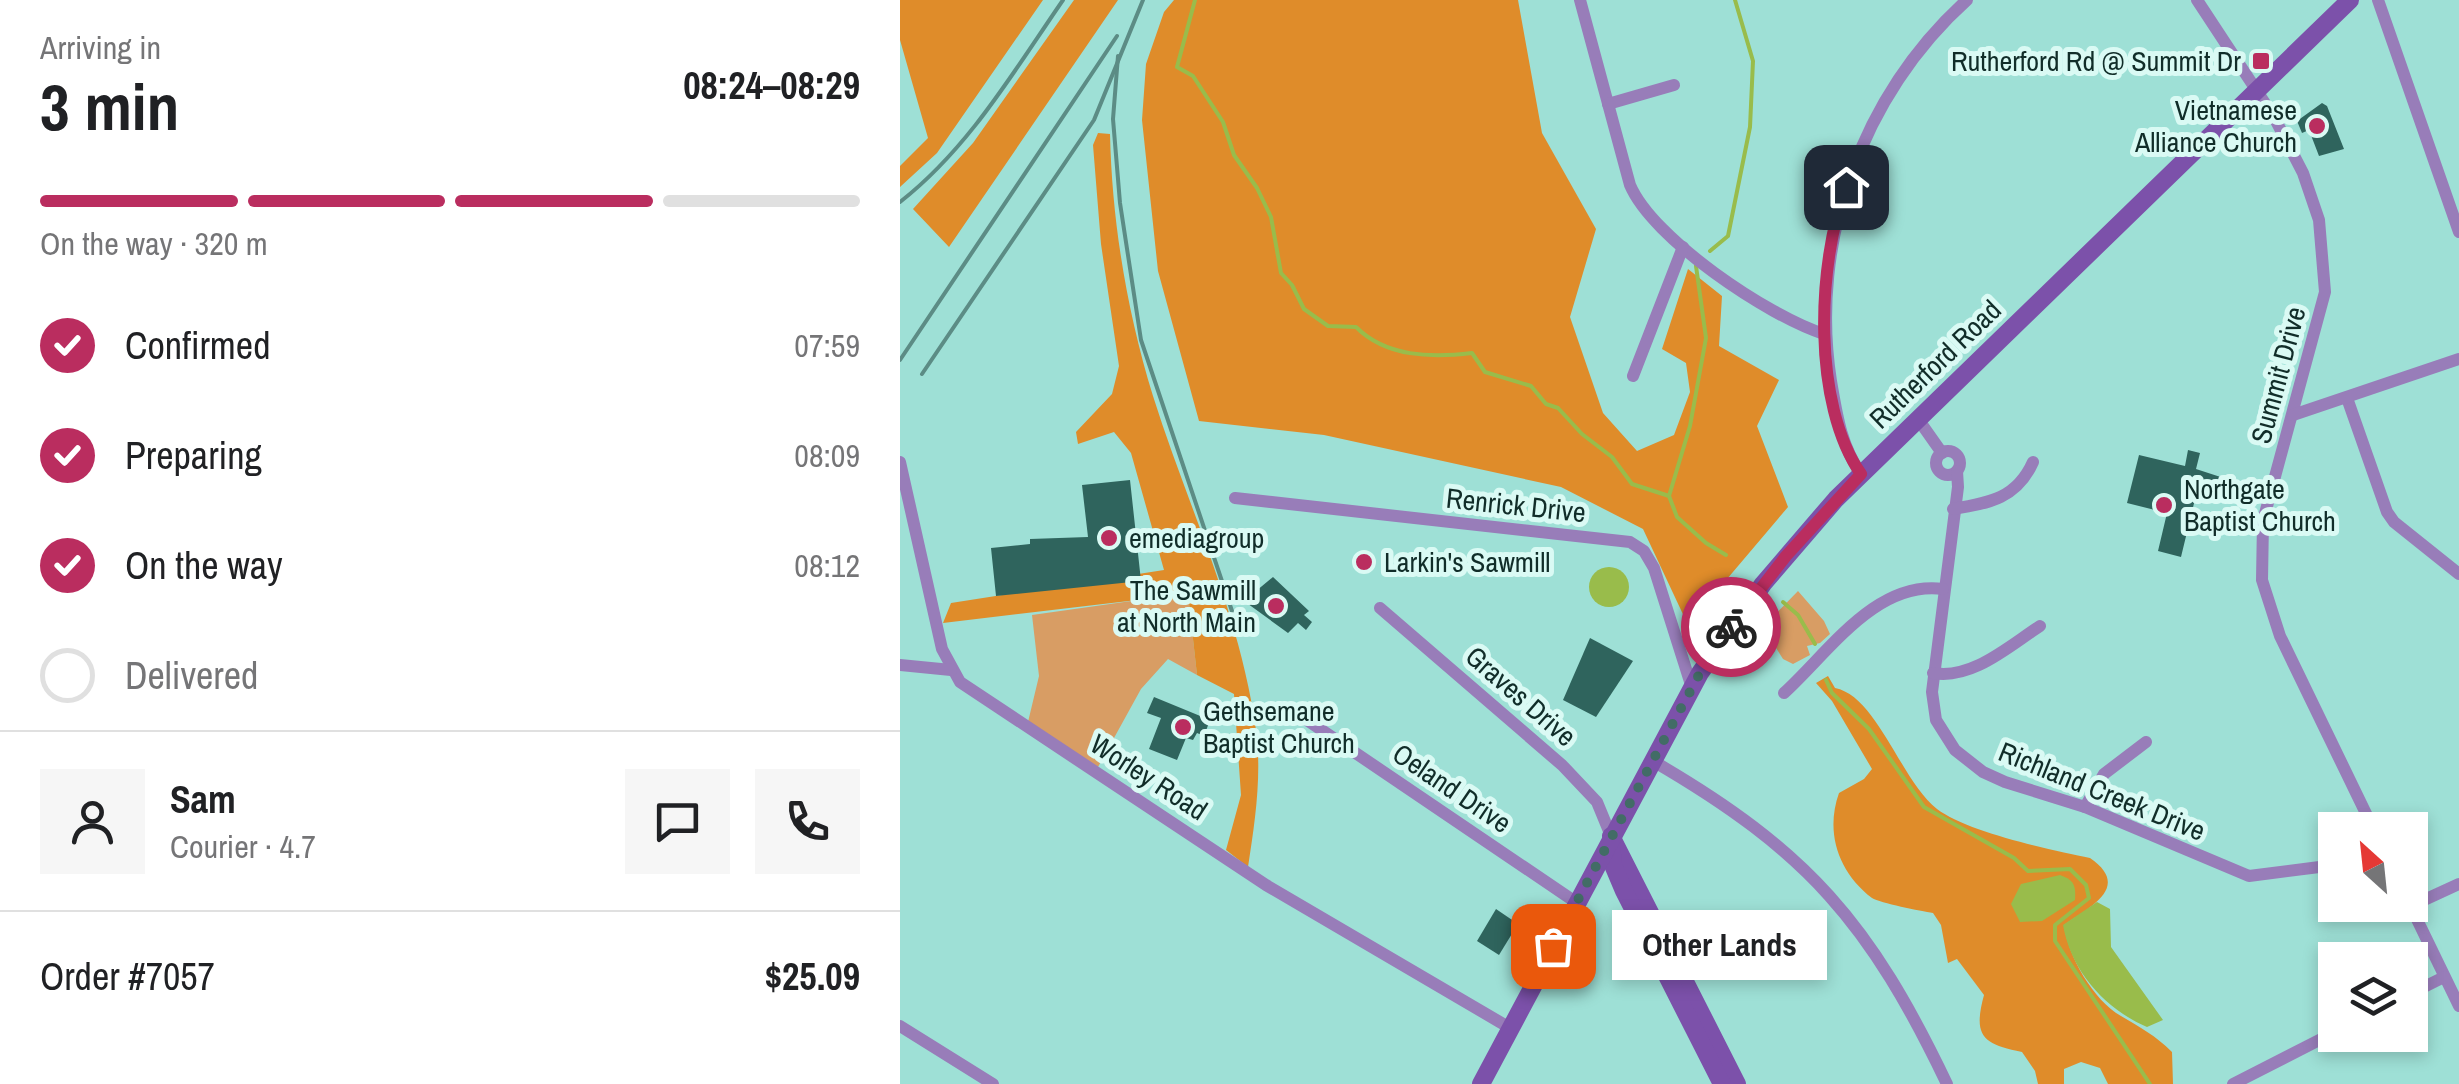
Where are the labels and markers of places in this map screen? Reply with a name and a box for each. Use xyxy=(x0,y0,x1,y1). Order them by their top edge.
place label: Rutherford Rd @ Summit Dr xyxy=(1951,42,2241,80)
marker: Rutherford Rd @ Summit Dr xyxy=(2250,50,2272,72)
place label: Vietnamese Alliance Church xyxy=(2134,91,2297,161)
marker: Vietnamese Alliance Church xyxy=(2306,115,2328,137)
pin xyxy=(1804,145,1889,230)
place label: Northgate Baptist Church xyxy=(2184,470,2336,540)
marker: Northgate Baptist Church xyxy=(2153,494,2175,516)
place label: emediagroup xyxy=(1129,519,1264,557)
marker: emediagroup xyxy=(1098,527,1120,549)
place label: Larkin's Sawmill xyxy=(1384,543,1550,581)
marker: Larkin's Sawmill xyxy=(1353,551,1375,573)
place label: The Sawmill at North Main xyxy=(1117,571,1256,641)
marker: The Sawmill at North Main xyxy=(1265,595,1287,617)
place label: Gethsemane Baptist Church xyxy=(1203,692,1355,762)
marker: Gethsemane Baptist Church xyxy=(1172,716,1194,738)
pin xyxy=(1511,904,1596,989)
callout: Other Lands xyxy=(1613,911,1828,981)

